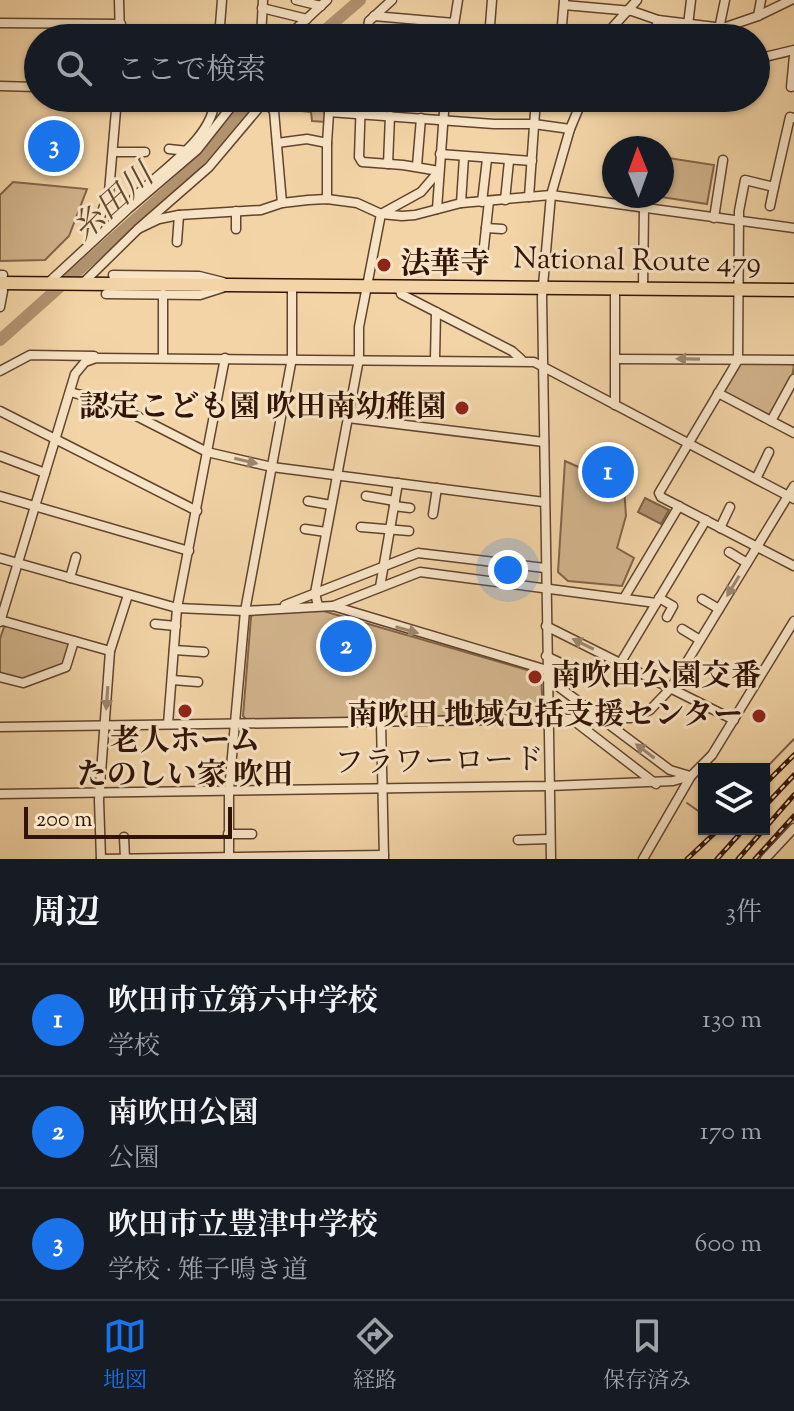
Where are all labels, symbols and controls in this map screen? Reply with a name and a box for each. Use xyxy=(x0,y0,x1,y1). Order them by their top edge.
search box xyxy=(24,24,770,112)
icon: search xyxy=(52,46,96,90)
text: ここで検索 xyxy=(116,50,266,93)
pin: 3 xyxy=(28,116,80,176)
north arrow xyxy=(602,136,674,208)
water label: 糸田川 xyxy=(63,153,167,253)
street label: National Route 479 xyxy=(513,238,761,286)
place label: 法華寺 xyxy=(400,244,490,287)
marker: 法華寺 xyxy=(375,256,393,274)
one-way arrow xyxy=(675,353,700,366)
place label: 認定こども園 吹田南幼稚園 xyxy=(80,387,446,430)
marker: 認定こども園 吹田南幼稚園 xyxy=(453,399,471,417)
pin: 1 xyxy=(582,442,634,502)
one-way arrow xyxy=(233,455,258,467)
your location xyxy=(488,550,528,590)
one-way arrow xyxy=(726,575,740,597)
pin: 2 xyxy=(320,616,372,676)
one-way arrow xyxy=(395,624,419,637)
one-way arrow xyxy=(572,637,595,651)
place label: 南吹田公園交番 xyxy=(551,656,761,699)
marker: 南吹田公園交番 xyxy=(526,668,544,686)
one-way arrow xyxy=(100,686,113,711)
place label: 南吹田 地域包括支援センター xyxy=(348,695,743,738)
marker: 老人ホーム たのしい家 吹田 xyxy=(176,702,194,720)
marker: 南吹田 地域包括支援センター xyxy=(750,707,768,725)
place label: 老人ホーム たのしい家 吹田 xyxy=(77,721,293,798)
street label: フラワーロード xyxy=(334,740,544,786)
one-way arrow xyxy=(635,743,655,759)
map controls xyxy=(698,763,770,835)
button: layers xyxy=(698,763,770,835)
scale bar xyxy=(24,803,232,839)
text: 200 m xyxy=(36,805,92,837)
text: 周辺 xyxy=(32,890,100,939)
text: 3件 xyxy=(725,895,762,932)
text: 吹田市立第六中学校 xyxy=(108,981,378,1024)
text: 1 xyxy=(54,1002,62,1039)
text: 130 m xyxy=(702,1002,762,1039)
text: 学校 xyxy=(108,1029,160,1066)
text: 南吹田公園 xyxy=(108,1093,258,1136)
text: 2 xyxy=(52,1114,64,1151)
text: 170 m xyxy=(700,1114,762,1151)
text: 公園 xyxy=(108,1141,160,1178)
text: 吹田市立豊津中学校 xyxy=(108,1205,378,1248)
text: 3 xyxy=(53,1226,63,1263)
text: 600 m xyxy=(695,1226,762,1263)
text: 学校 · 雉子鳴き道 xyxy=(108,1253,308,1290)
tab: 地図 xyxy=(103,1314,147,1398)
tab: 経路 xyxy=(353,1314,397,1398)
tab: 保存済み xyxy=(603,1314,691,1398)

